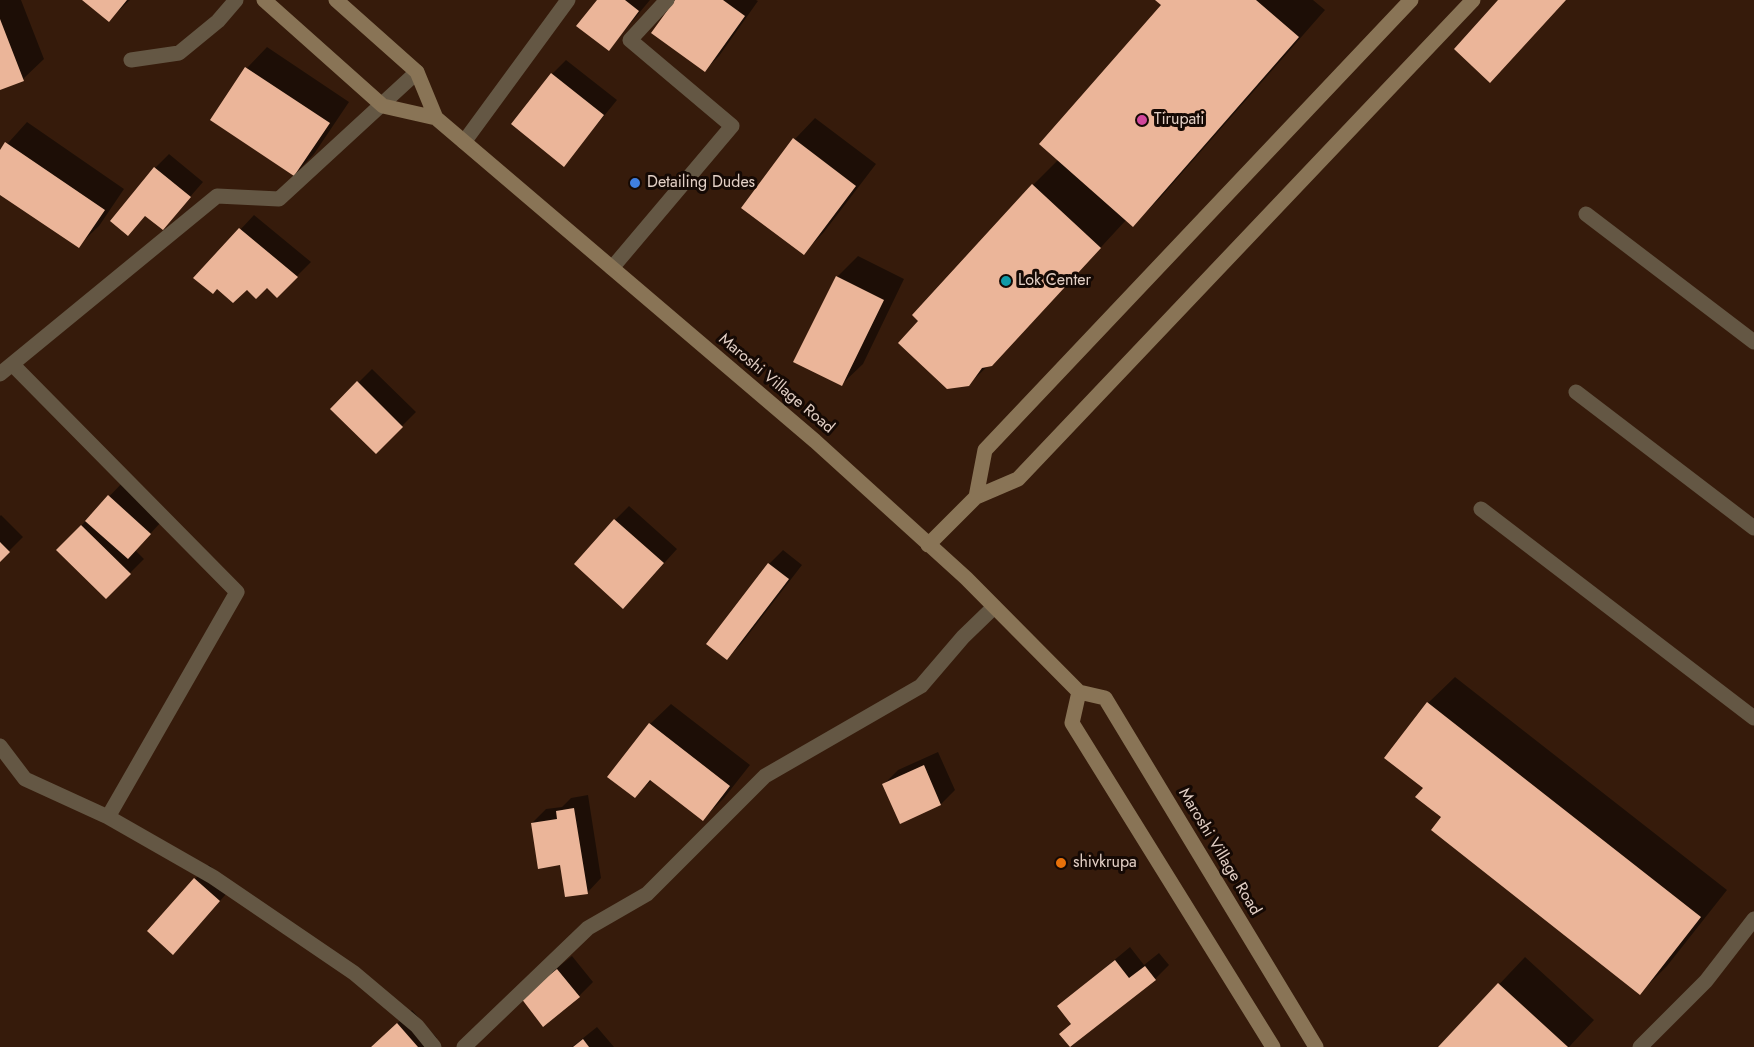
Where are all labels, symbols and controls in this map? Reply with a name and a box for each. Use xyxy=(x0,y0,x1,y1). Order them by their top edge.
place label: Tirupati xyxy=(1154,110,1204,130)
marker: Tirupati xyxy=(1135,113,1149,127)
place label: Detailing Dudes xyxy=(647,173,755,193)
marker: Detailing Dudes xyxy=(628,176,642,190)
place label: Lok Center xyxy=(1018,271,1091,291)
marker: Lok Center xyxy=(999,274,1013,288)
street label: Maroshi Village Road xyxy=(714,330,838,438)
street label: Maroshi Village Road xyxy=(1173,785,1265,919)
place label: shivkrupa xyxy=(1073,853,1137,873)
marker: shivkrupa xyxy=(1054,856,1068,870)

